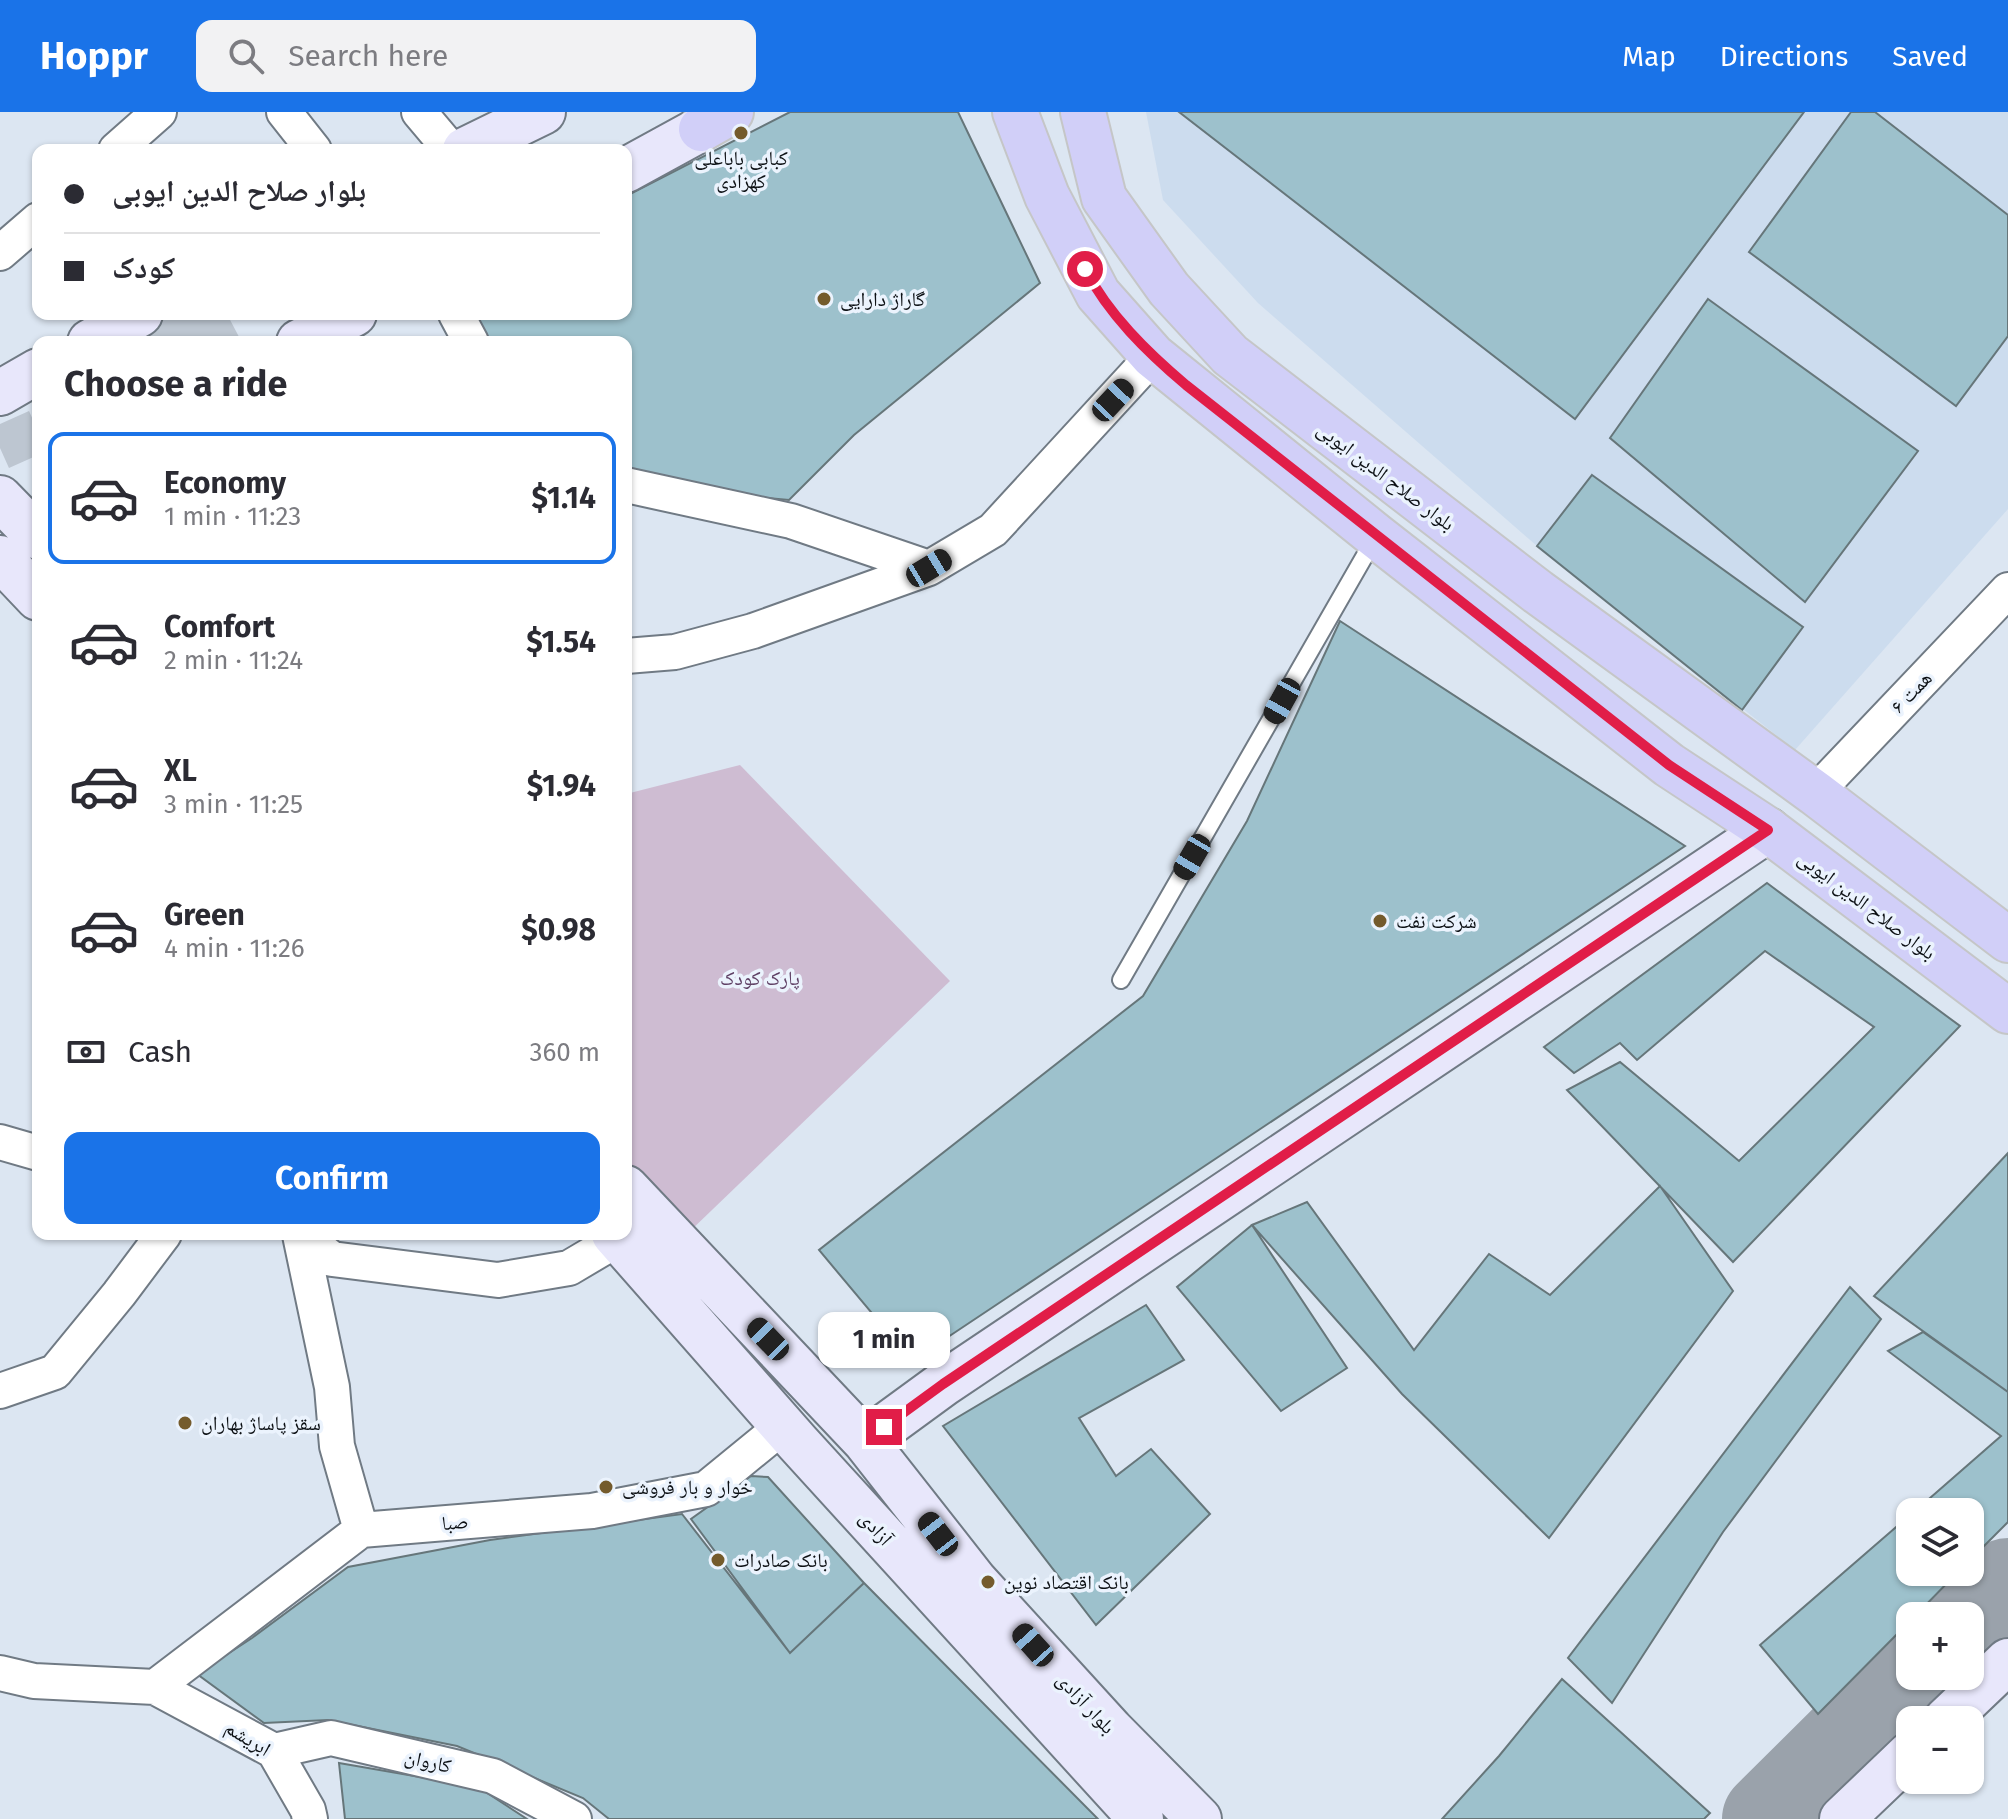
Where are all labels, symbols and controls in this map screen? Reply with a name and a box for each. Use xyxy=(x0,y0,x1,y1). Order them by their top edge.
search box xyxy=(196,20,756,92)
text: Hoppr xyxy=(40,33,148,79)
icon: search xyxy=(224,34,268,78)
text: Search here xyxy=(288,38,448,74)
text: Map xyxy=(1622,40,1676,73)
text: Directions xyxy=(1720,40,1848,73)
text: Saved xyxy=(1892,40,1968,73)
marker: کبابی باباعلی کهزادی xyxy=(732,124,750,142)
place label: کبابی باباعلی کهزادی xyxy=(694,146,788,193)
text: بلوار صلاح الدین ایوبی xyxy=(112,173,366,209)
text: کودک xyxy=(112,250,175,286)
route start xyxy=(1067,251,1103,287)
place label: گاراژ دارایی xyxy=(840,287,925,311)
marker: گاراژ دارایی xyxy=(815,290,833,308)
text: Choose a ride xyxy=(64,362,287,406)
car xyxy=(1088,374,1138,426)
street label: بلوار صلاح الدین ایوبی xyxy=(1312,416,1460,536)
icon: car xyxy=(68,462,140,534)
text: Economy xyxy=(164,465,286,501)
text: $1.14 xyxy=(532,480,596,516)
text: 1 min · 11:23 xyxy=(164,501,301,532)
car xyxy=(902,545,956,591)
icon: car xyxy=(68,606,140,678)
text: Comfort xyxy=(164,609,275,645)
text: $1.54 xyxy=(526,624,596,660)
text: 2 min · 11:24 xyxy=(164,645,303,676)
street label: همت ۶ xyxy=(1885,666,1937,718)
car xyxy=(1260,674,1304,728)
icon: car xyxy=(68,750,140,822)
text: XL xyxy=(164,753,197,789)
text: $1.94 xyxy=(527,768,596,804)
text: 3 min · 11:25 xyxy=(164,789,303,820)
car xyxy=(1170,830,1214,884)
street label: بلوار صلاح الدین ایوبی xyxy=(1793,845,1941,965)
icon: car xyxy=(68,894,140,966)
text: Green xyxy=(164,897,245,933)
place label: شرکت نفت xyxy=(1396,909,1477,933)
text: $0.98 xyxy=(521,912,596,948)
marker: شرکت نفت xyxy=(1371,912,1389,930)
text: 4 min · 11:26 xyxy=(164,933,305,964)
park label: پارک کودک xyxy=(720,966,800,990)
icon: cash xyxy=(64,1030,108,1074)
text: Cash xyxy=(128,1034,192,1070)
text: 360 m xyxy=(529,1037,600,1068)
button: Confirm xyxy=(64,1132,600,1224)
callout: 1 min xyxy=(818,1311,950,1367)
car xyxy=(743,1313,793,1365)
text: 1 min xyxy=(853,1324,915,1355)
route end xyxy=(866,1409,902,1445)
place label: سقز پاساژ بهاران xyxy=(201,1411,321,1435)
marker: سقز پاساژ بهاران xyxy=(176,1414,194,1432)
place label: خوار و بار فروشی xyxy=(622,1475,753,1499)
marker: خوار و بار فروشی xyxy=(597,1478,615,1496)
map controls xyxy=(1896,1498,1984,1794)
button: layers xyxy=(1896,1498,1984,1586)
street label: آزادی xyxy=(854,1506,898,1551)
car xyxy=(914,1508,962,1560)
street label: صبا xyxy=(441,1509,469,1535)
place label: بانک صادرات xyxy=(734,1548,828,1572)
marker: بانک صادرات xyxy=(709,1551,727,1569)
place label: بانک اقتصاد نوین xyxy=(1004,1570,1129,1594)
marker: بانک اقتصاد نوین xyxy=(979,1573,997,1591)
button: + xyxy=(1896,1602,1984,1690)
car xyxy=(1008,1619,1058,1671)
street label: بلوار آزادی xyxy=(1052,1667,1120,1739)
button: − xyxy=(1896,1706,1984,1794)
street label: ابریشم xyxy=(220,1715,275,1763)
street label: کاروان xyxy=(402,1744,454,1778)

